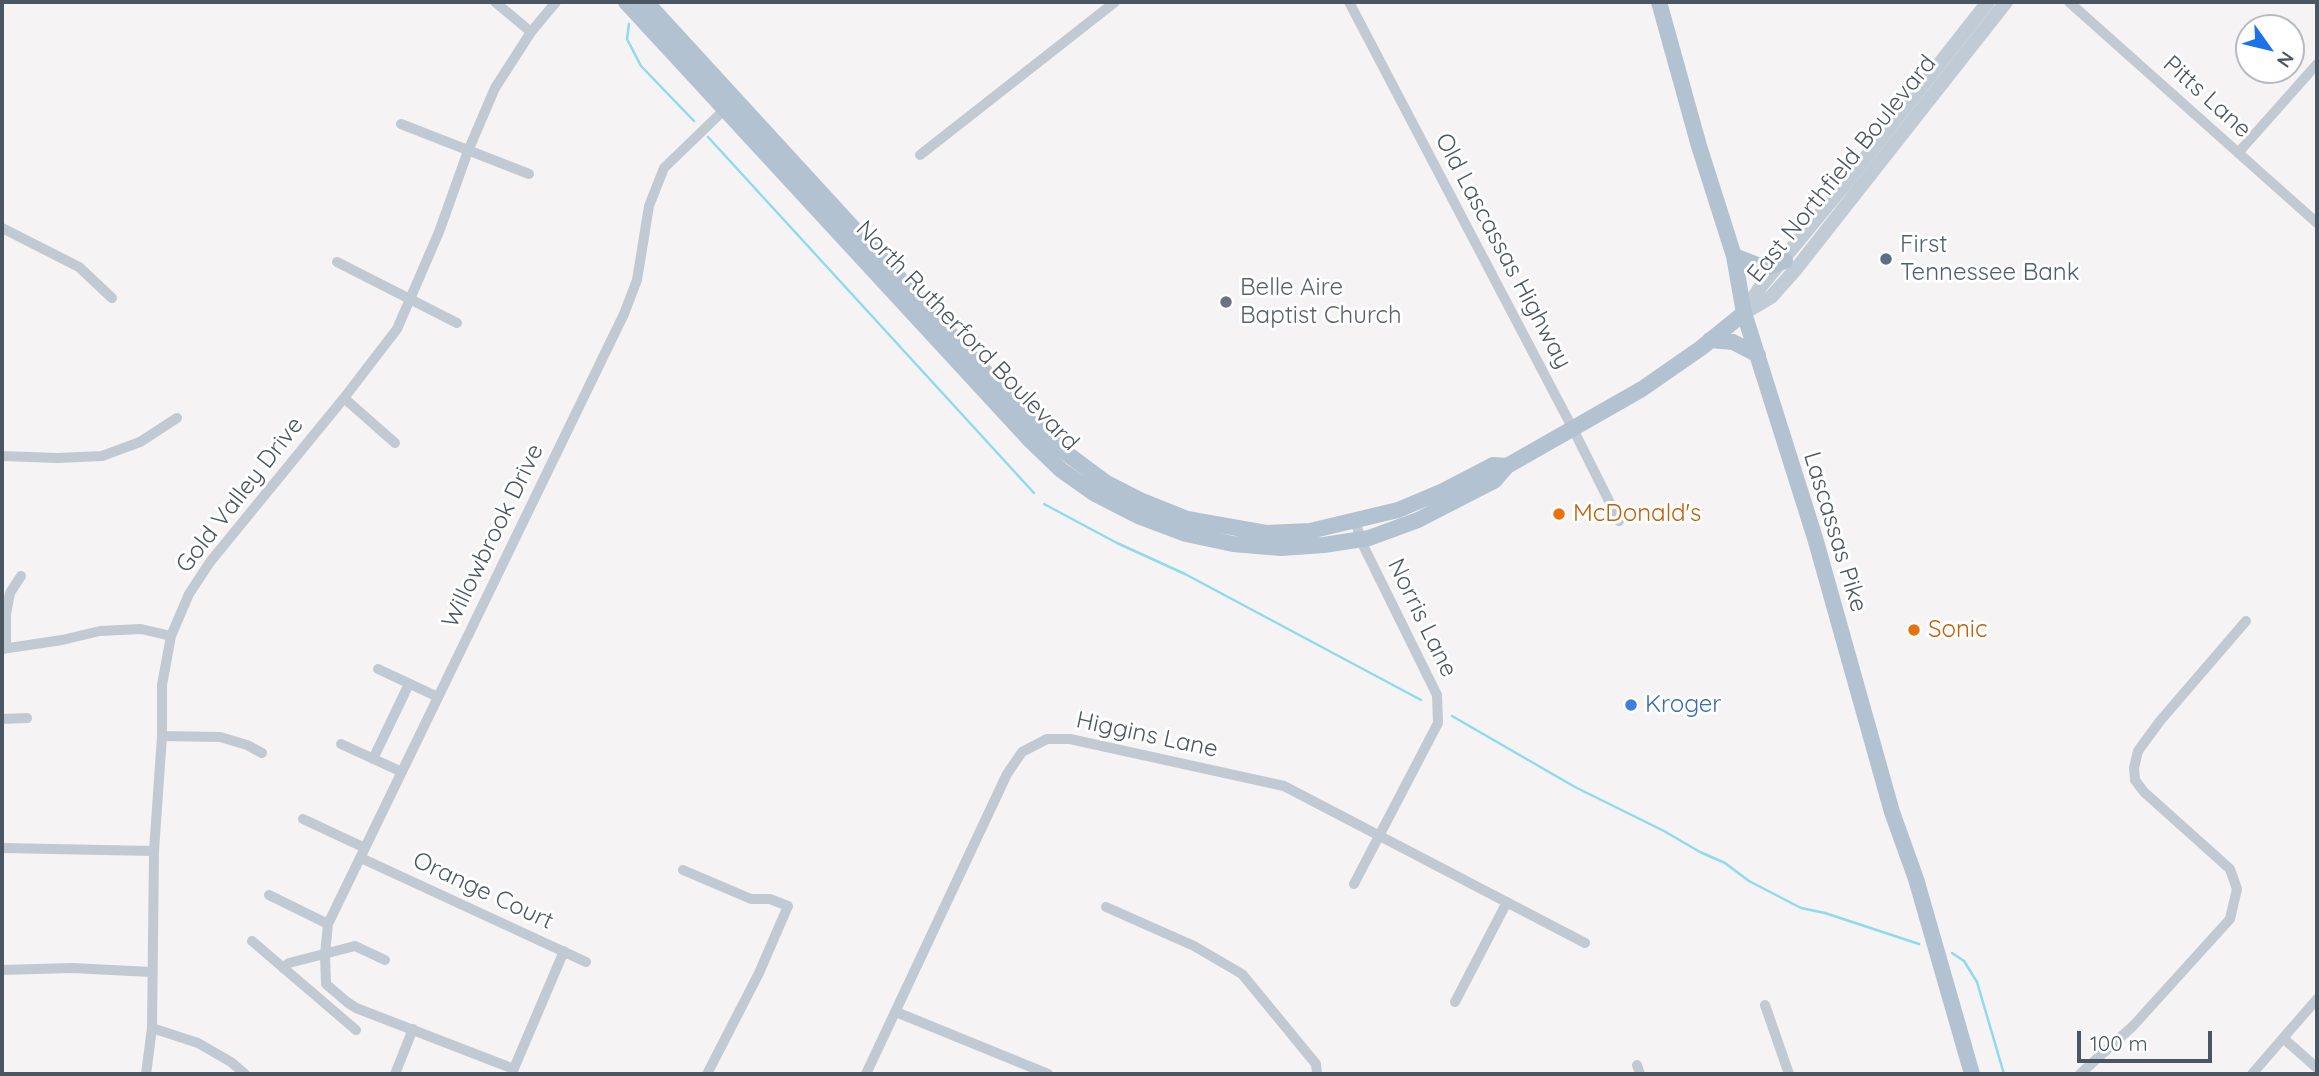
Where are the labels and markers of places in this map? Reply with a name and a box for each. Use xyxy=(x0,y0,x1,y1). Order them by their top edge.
place label: First Tennessee Bank xyxy=(1900,231,2080,287)
marker: First Tennessee Bank xyxy=(1878,251,1894,267)
place label: Belle Aire Baptist Church xyxy=(1240,274,1402,330)
marker: Belle Aire Baptist Church xyxy=(1218,294,1234,310)
place label: McDonald's xyxy=(1573,500,1701,528)
marker: McDonald's xyxy=(1551,506,1567,522)
place label: Sonic xyxy=(1928,616,1987,644)
marker: Sonic xyxy=(1906,622,1922,638)
place label: Kroger xyxy=(1645,691,1722,719)
marker: Kroger xyxy=(1623,697,1639,713)

